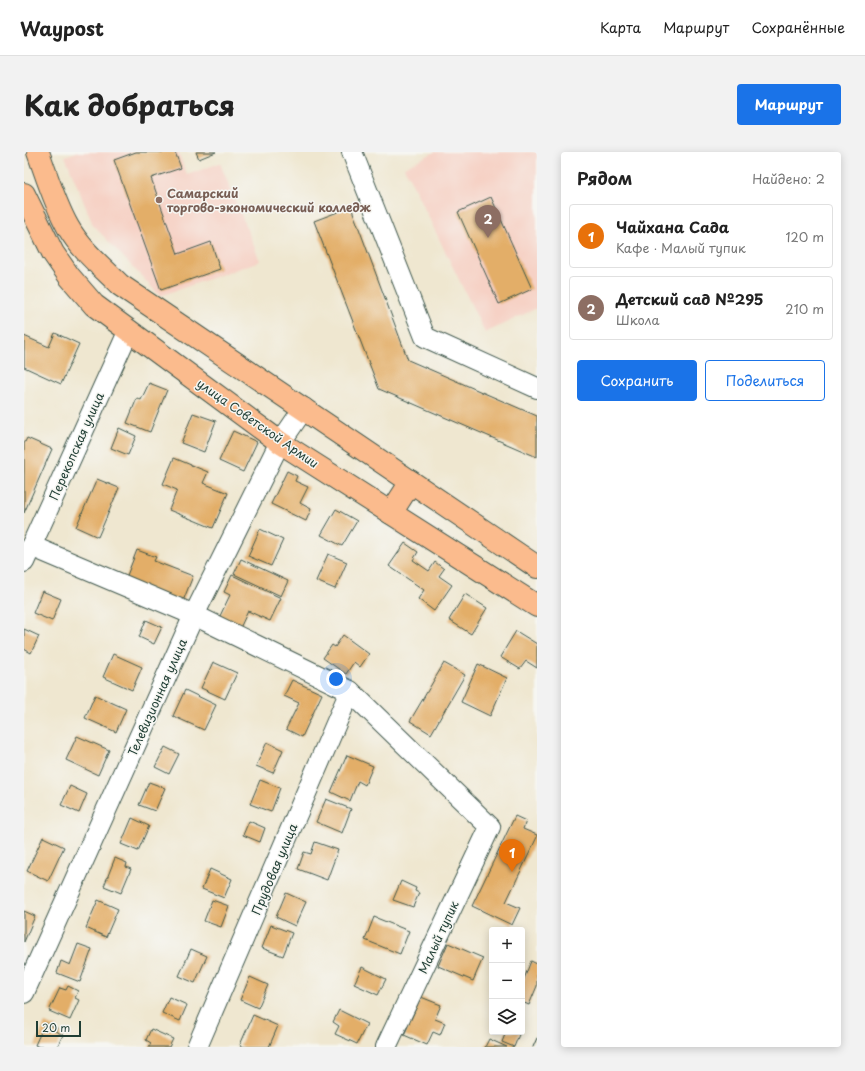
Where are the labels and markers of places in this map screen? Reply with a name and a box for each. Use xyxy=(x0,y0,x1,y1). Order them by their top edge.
place label: Самарский торгово-экономический колледж xyxy=(167,184,372,216)
marker: Самарский торгово-экономический колледж xyxy=(154,195,164,205)
pin: 2 xyxy=(475,205,501,238)
pin: 1 xyxy=(499,839,525,872)

